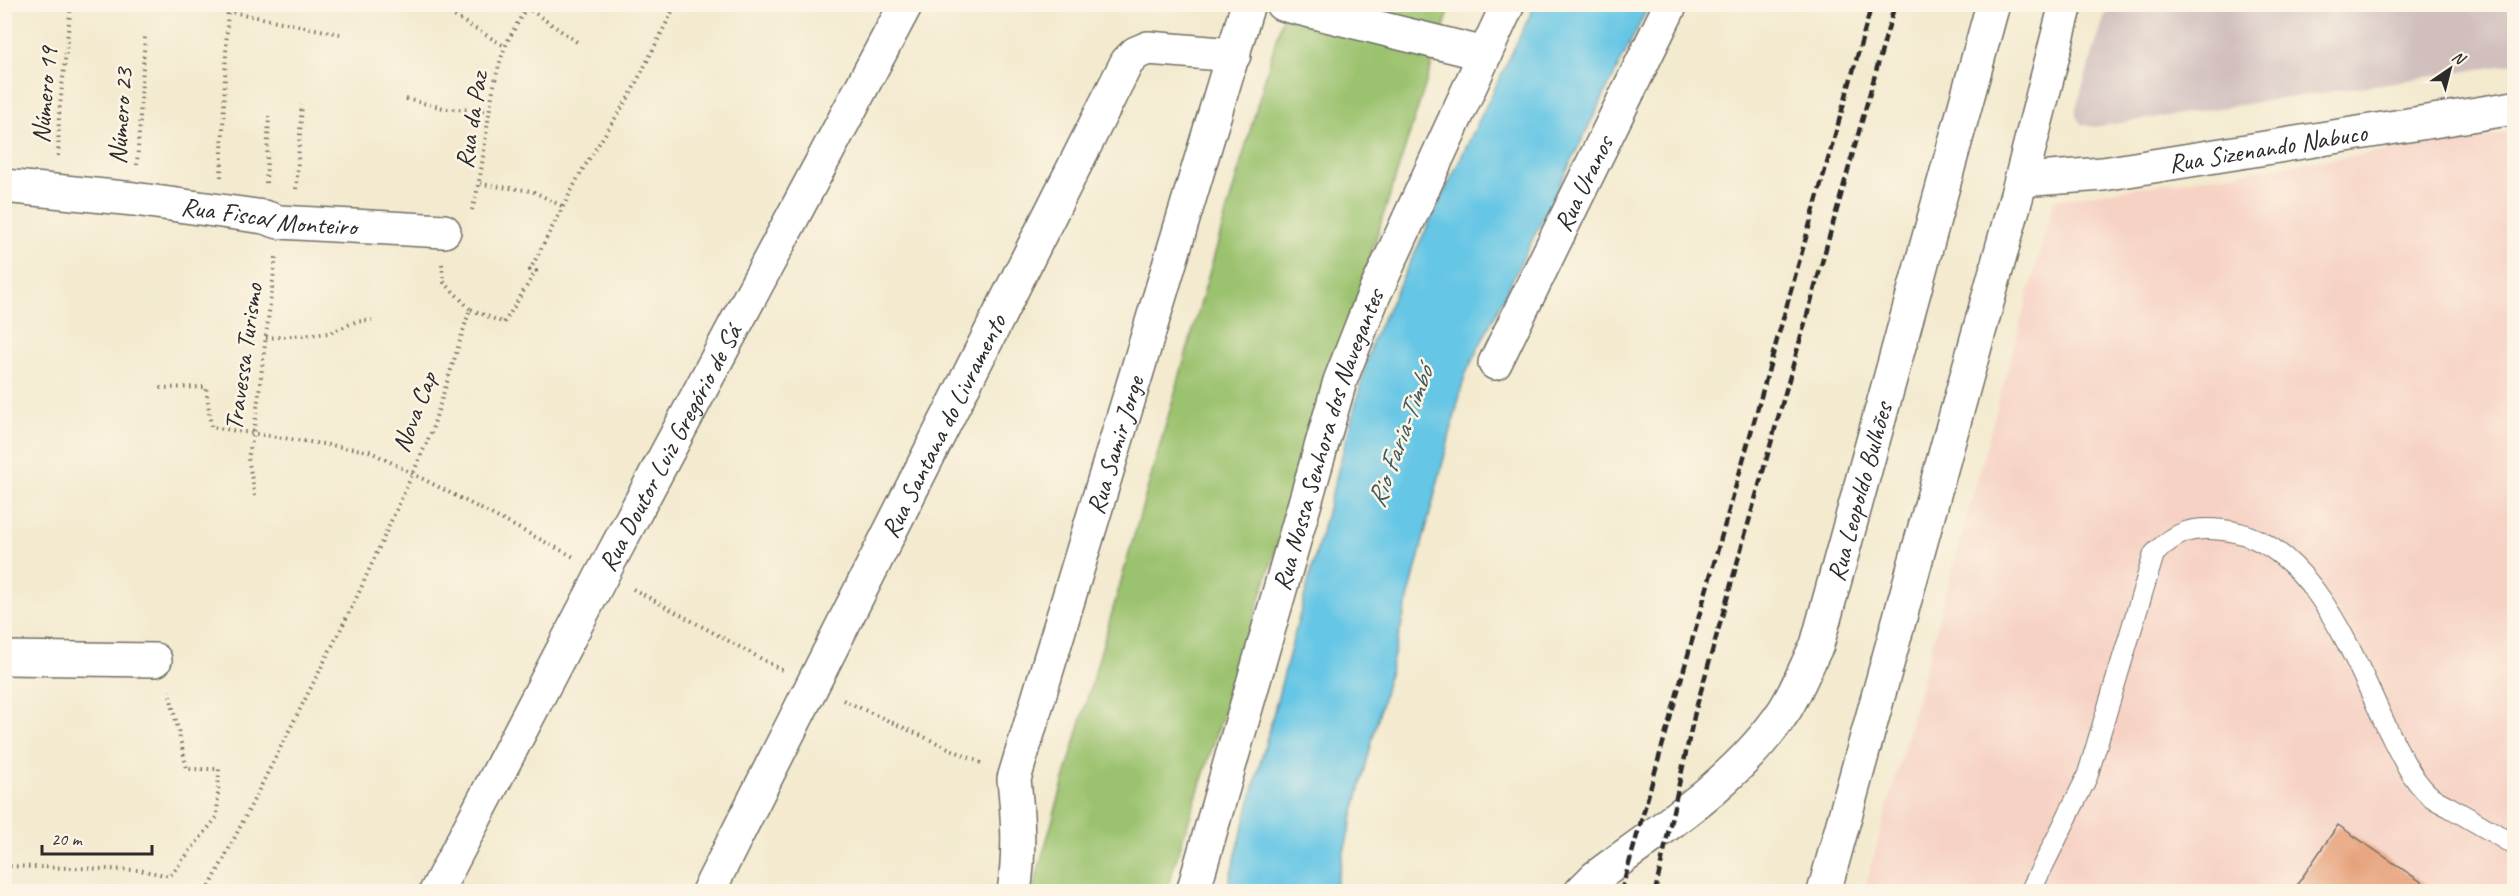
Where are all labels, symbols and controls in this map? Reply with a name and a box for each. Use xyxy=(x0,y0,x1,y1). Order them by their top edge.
north arrow xyxy=(2420,39,2480,99)
street label: Número 19 xyxy=(24,43,65,145)
text: N xyxy=(2448,46,2470,70)
street label: Número 23 xyxy=(101,64,140,165)
street label: Rua da Paz xyxy=(448,67,496,171)
street label: Rua Sizenando Nabuco xyxy=(2166,116,2371,180)
street label: Rua Uranos xyxy=(1546,129,1622,237)
street label: Rua Fiscal Monteiro xyxy=(179,190,360,243)
street label: Travessa Turismo xyxy=(217,280,270,433)
street label: Rua Nossa Senhora dos Navegantes xyxy=(1265,282,1392,594)
street label: Rua Santana do Livramento xyxy=(874,307,1015,543)
street label: Rua Doutor Luiz Gregório de Sá xyxy=(591,317,751,577)
water label: Rio Faria-Timbó xyxy=(1359,355,1444,512)
street label: Nova Cap xyxy=(384,365,446,457)
street label: Rua Samir Jorge xyxy=(1079,371,1152,518)
street label: Rua Leopoldo Bulhões xyxy=(1819,397,1900,585)
scale bar xyxy=(42,818,152,856)
text: 20 m xyxy=(51,828,84,850)

